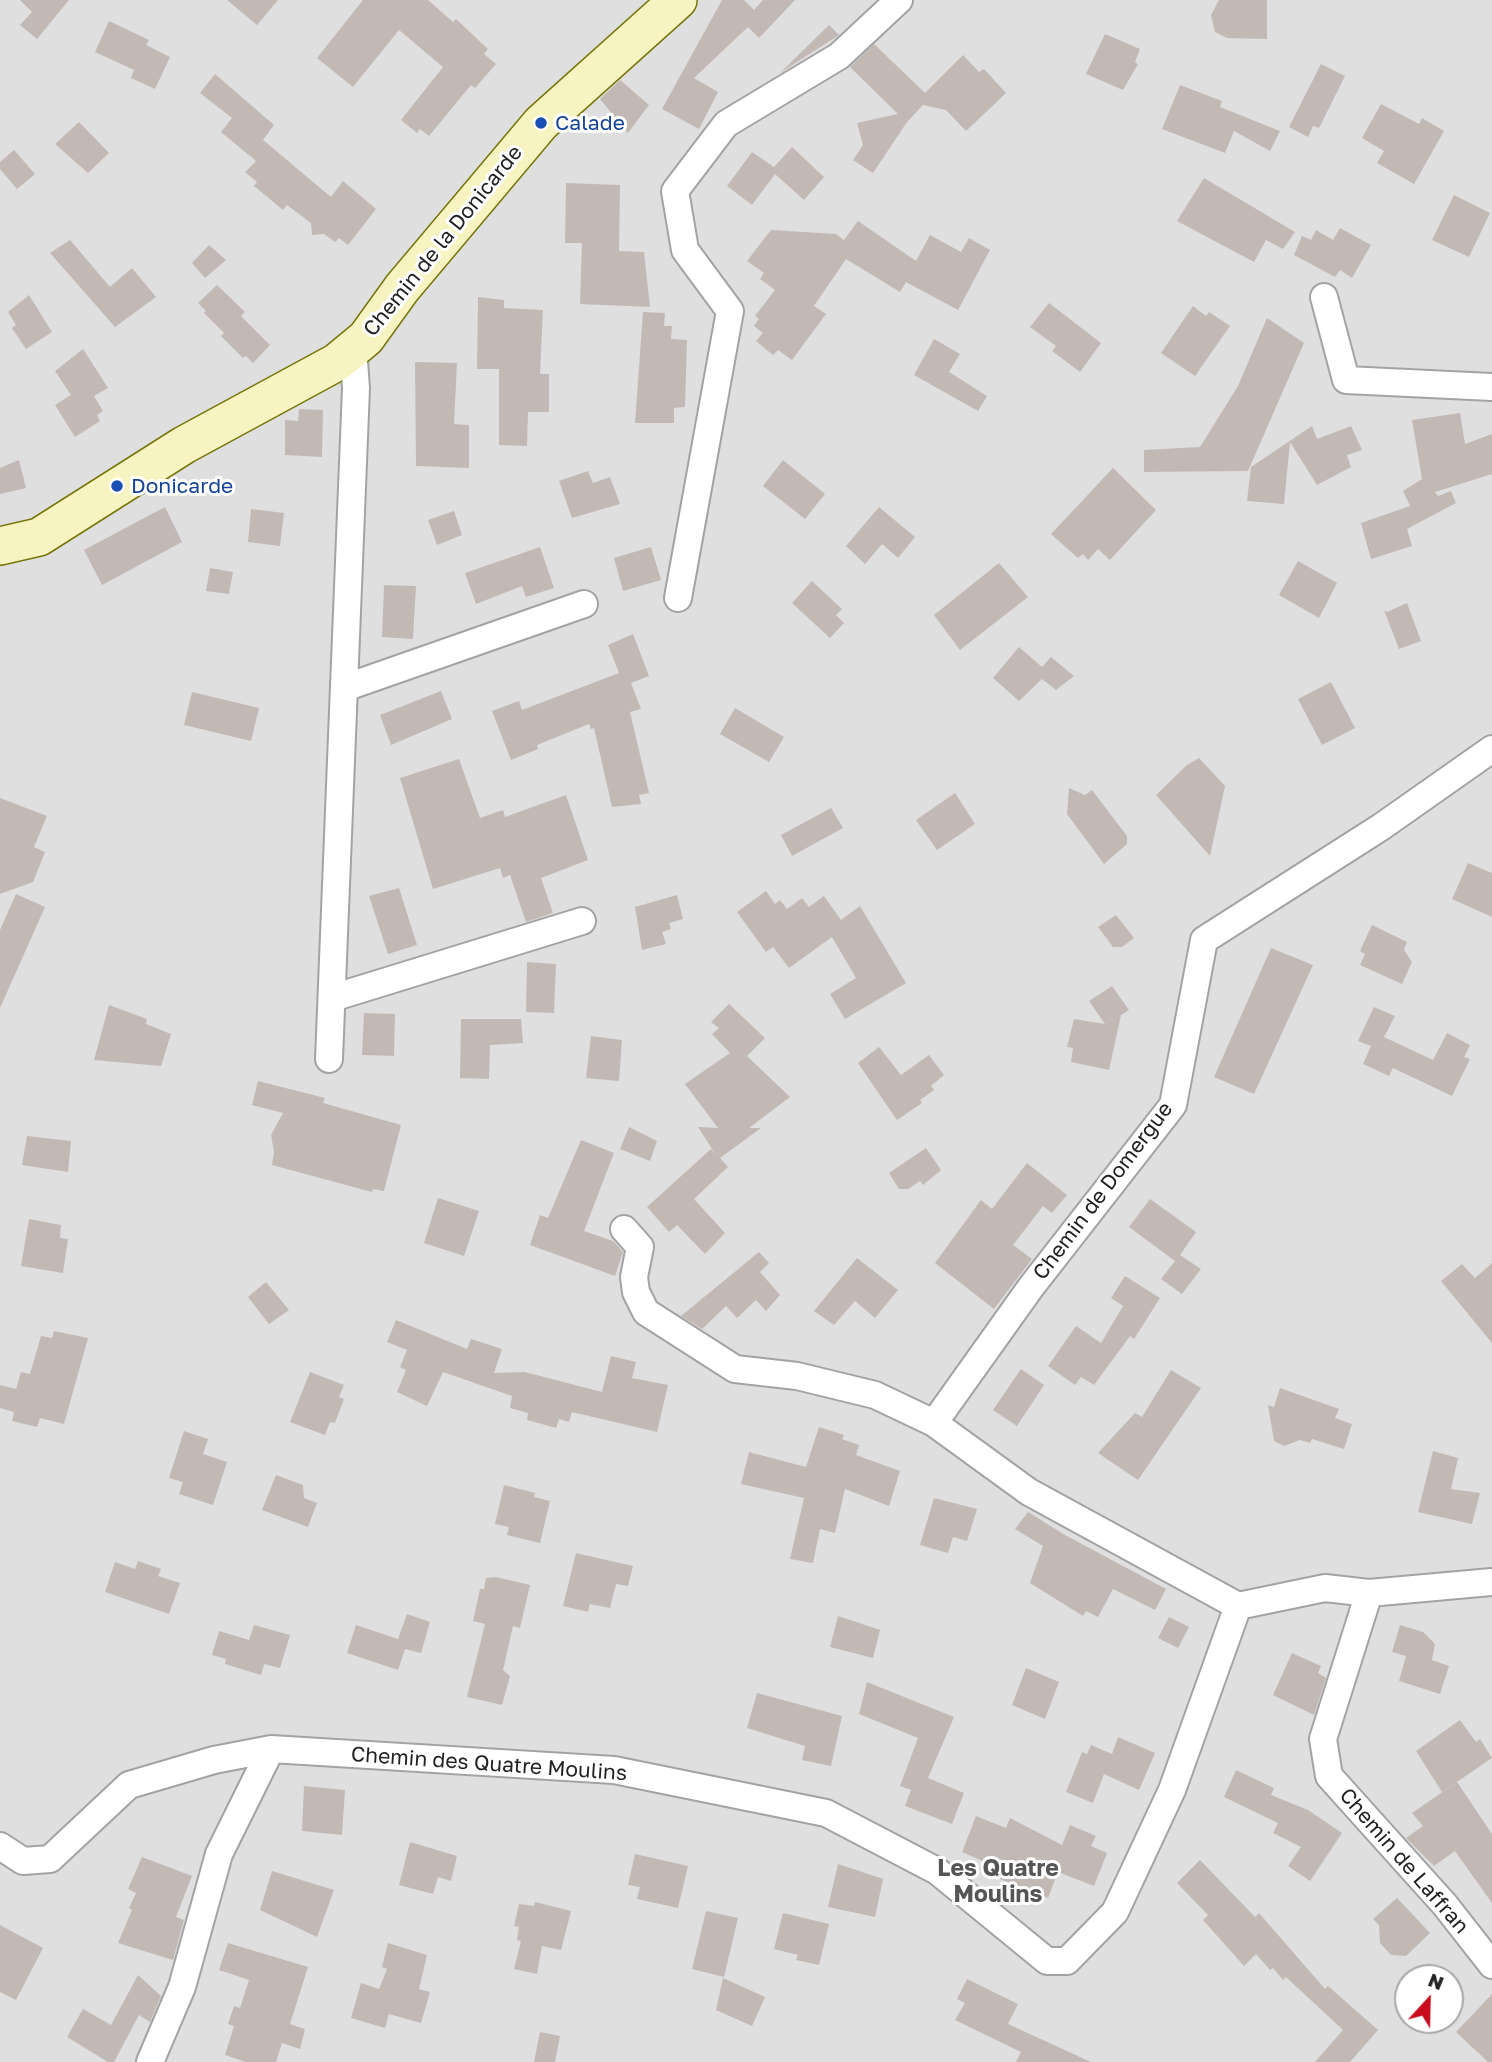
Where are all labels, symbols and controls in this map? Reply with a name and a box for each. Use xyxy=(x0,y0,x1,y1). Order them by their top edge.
place label: Calade xyxy=(555,110,625,136)
marker: Calade xyxy=(533,115,549,131)
street label: Chemin de la Donicarde xyxy=(358,141,528,341)
place label: Donicarde xyxy=(131,473,233,499)
marker: Donicarde xyxy=(109,478,125,494)
street label: Chemin de Domergue xyxy=(1028,1097,1178,1285)
street label: Chemin des Quatre Moulins xyxy=(350,1742,628,1786)
street label: Chemin de Laffran xyxy=(1334,1783,1474,1939)
district label: Les Quatre Moulins xyxy=(937,1855,1059,1909)
north arrow xyxy=(1394,1964,1464,2034)
text: N xyxy=(1425,1968,1447,1994)

